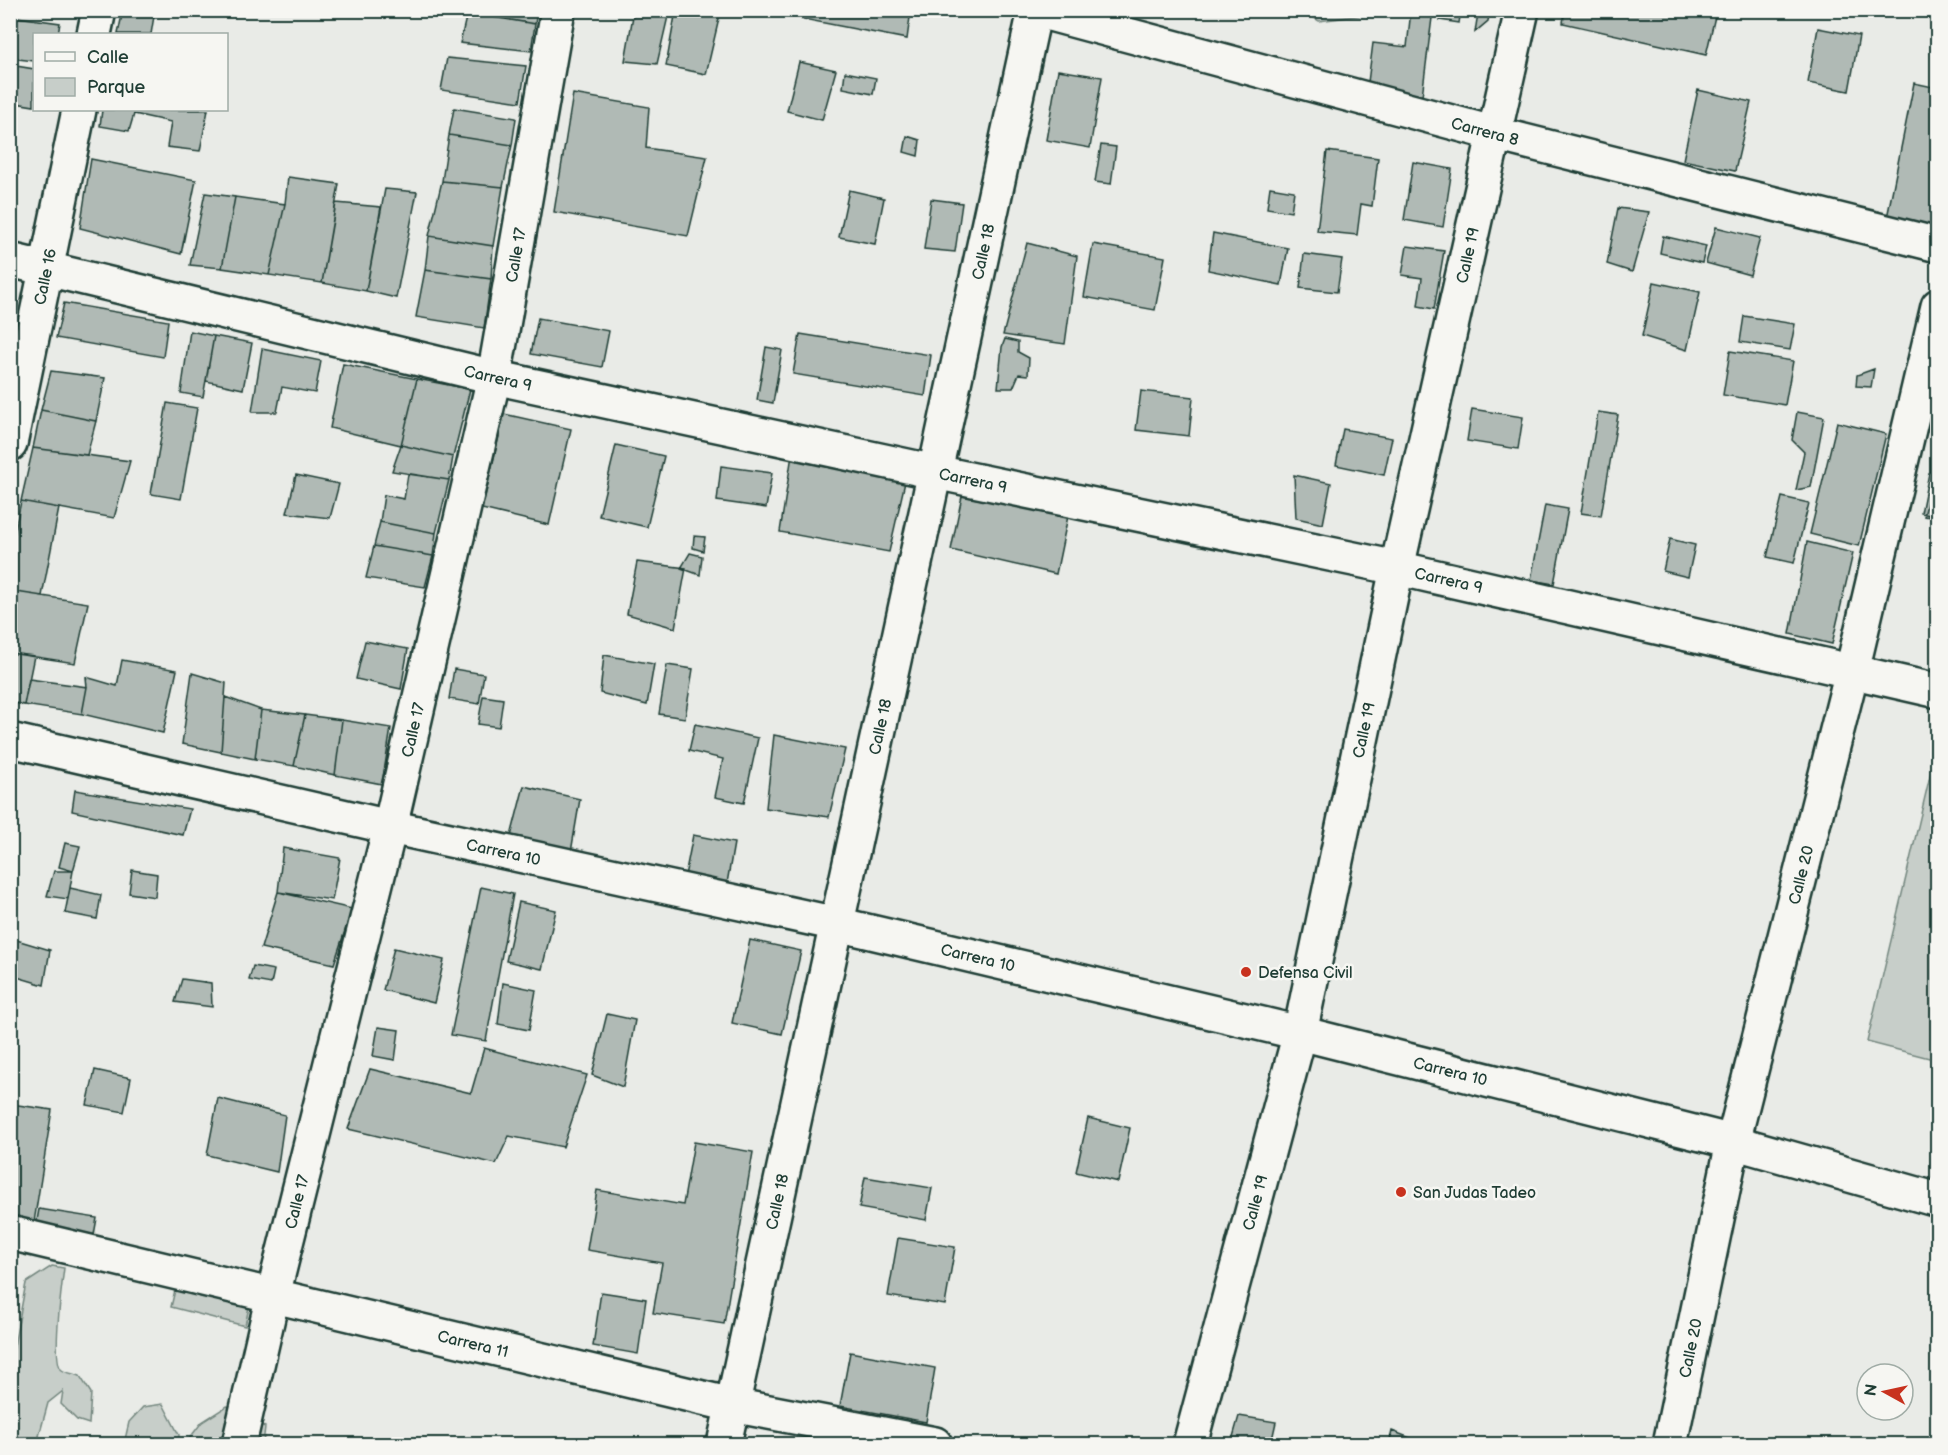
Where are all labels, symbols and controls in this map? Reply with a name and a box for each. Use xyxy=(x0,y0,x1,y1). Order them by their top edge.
legend xyxy=(33,33,228,111)
text: Calle xyxy=(87,47,129,68)
text: Parque xyxy=(87,77,145,98)
street label: Carrera 8 xyxy=(1449,114,1521,150)
street label: Calle 18 xyxy=(969,222,999,282)
street label: Calle 17 xyxy=(503,226,531,284)
street label: Calle 19 xyxy=(1453,226,1484,285)
street label: Calle 16 xyxy=(31,247,61,307)
street label: Carrera 9 xyxy=(462,362,534,396)
street label: Carrera 9 xyxy=(937,465,1009,498)
street label: Carrera 9 xyxy=(1413,564,1484,598)
street label: Calle 18 xyxy=(866,697,896,757)
street label: Calle 17 xyxy=(398,701,429,759)
street label: Calle 19 xyxy=(1350,701,1380,760)
street label: Carrera 10 xyxy=(464,836,542,870)
street label: Calle 20 xyxy=(1785,844,1819,907)
street label: Carrera 10 xyxy=(939,941,1017,977)
place label: Defensa Civil xyxy=(1258,964,1353,983)
marker: Defensa Civil xyxy=(1239,965,1253,979)
street label: Carrera 10 xyxy=(1411,1054,1489,1091)
street label: Calle 18 xyxy=(763,1172,793,1232)
street label: Calle 17 xyxy=(282,1173,314,1231)
street label: Calle 19 xyxy=(1240,1173,1273,1233)
place label: San Judas Tadeo xyxy=(1413,1184,1536,1203)
marker: San Judas Tadeo xyxy=(1394,1185,1408,1199)
street label: Calle 20 xyxy=(1676,1317,1707,1380)
street label: Carrera 11 xyxy=(435,1327,510,1362)
north arrow xyxy=(1855,1362,1915,1422)
text: N xyxy=(1861,1383,1882,1397)

